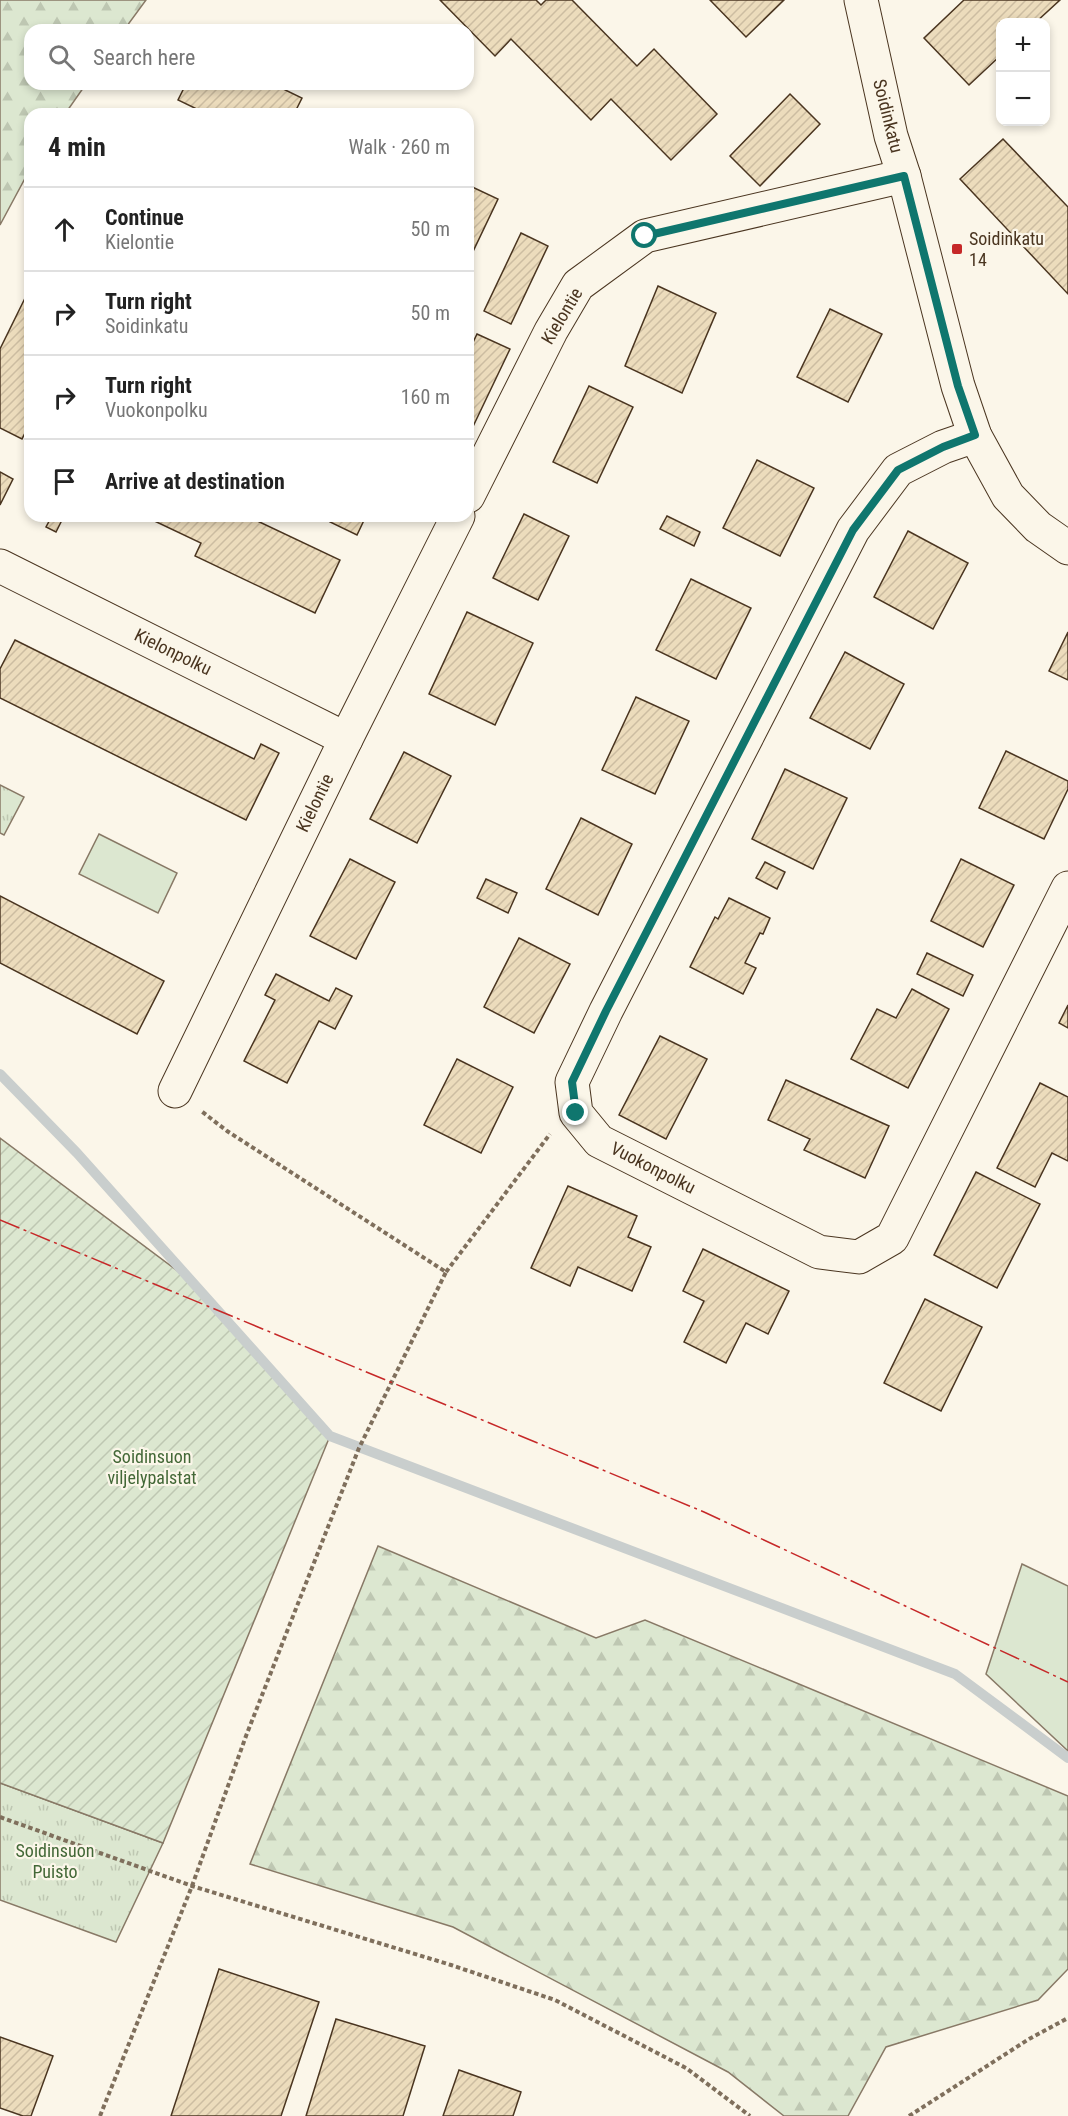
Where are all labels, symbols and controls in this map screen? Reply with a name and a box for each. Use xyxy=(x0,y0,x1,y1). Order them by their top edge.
map controls xyxy=(996,18,1050,126)
button: + xyxy=(996,18,1050,72)
search box xyxy=(24,24,474,90)
icon: search xyxy=(45,41,78,74)
text: Search here xyxy=(93,45,195,70)
button: − xyxy=(996,72,1050,126)
street label: Soidinkatu xyxy=(869,77,908,155)
text: 4 min xyxy=(48,132,106,162)
text: Walk · 260 m xyxy=(349,135,450,159)
text: Continue xyxy=(105,205,184,230)
icon: ahead xyxy=(48,213,81,246)
text: 50 m xyxy=(411,217,450,241)
route start xyxy=(631,222,657,248)
place label: Soidinkatu 14 xyxy=(969,228,1044,270)
text: Kielontie xyxy=(105,230,174,254)
marker: Soidinkatu 14 xyxy=(950,242,964,256)
street label: Kielontie xyxy=(537,284,587,348)
text: Turn right xyxy=(105,289,192,314)
icon: right xyxy=(48,297,81,330)
text: 50 m xyxy=(411,301,450,325)
text: Soidinkatu xyxy=(105,314,188,338)
text: Turn right xyxy=(105,373,192,398)
icon: right xyxy=(48,381,81,414)
text: 160 m xyxy=(401,385,450,409)
text: Vuokonpolku xyxy=(105,398,208,422)
icon: arrive xyxy=(48,465,81,498)
text: Arrive at destination xyxy=(105,469,285,494)
street label: Kielonpolku xyxy=(131,624,215,679)
street label: Kielontie xyxy=(291,770,338,835)
route end xyxy=(562,1099,588,1125)
street label: Vuokonpolku xyxy=(607,1137,699,1198)
park label: Soidinsuon viljelypalstat xyxy=(107,1446,197,1488)
park label: Soidinsuon Puisto xyxy=(16,1840,94,1882)

